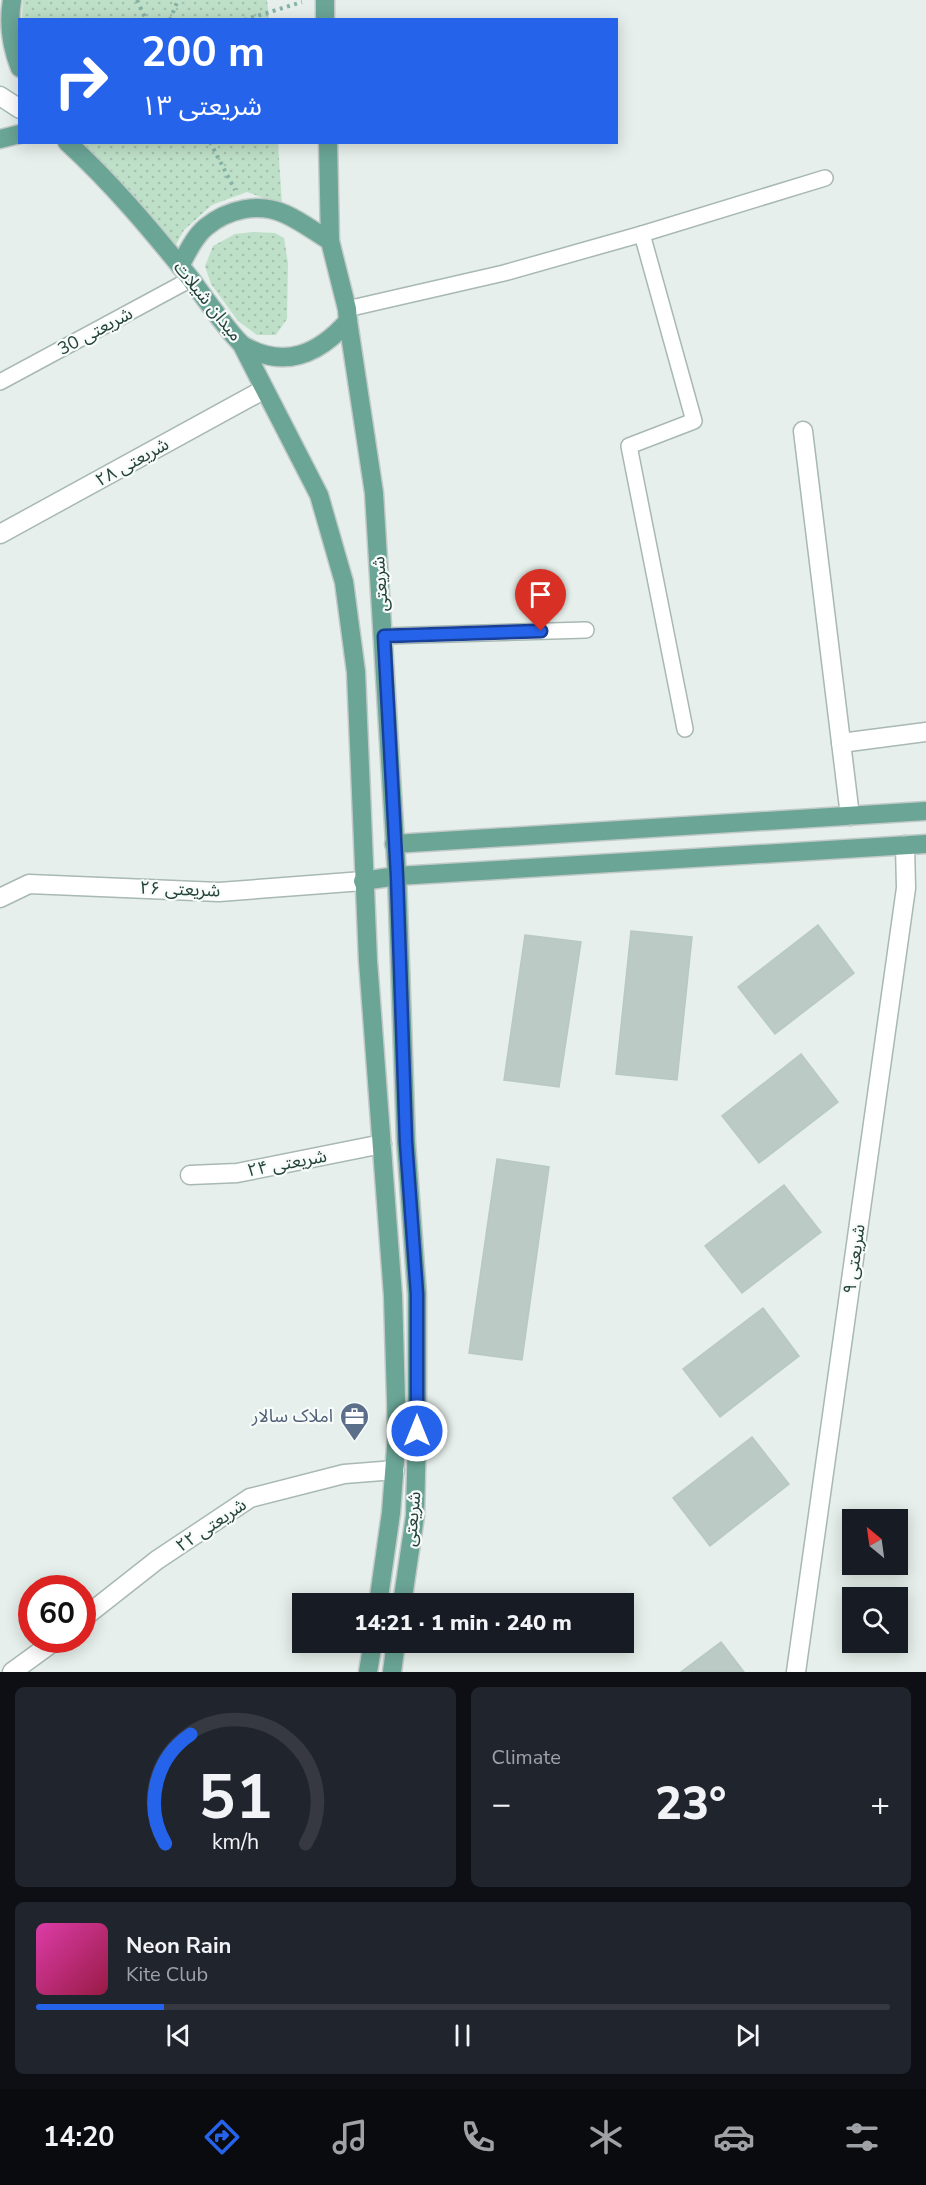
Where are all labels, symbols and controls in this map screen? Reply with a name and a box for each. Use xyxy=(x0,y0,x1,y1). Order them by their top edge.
text: 200 m xyxy=(141,24,265,81)
icon: right xyxy=(42,42,120,120)
text: شریعتی ۱۳ xyxy=(141,88,262,125)
street label: میدان شیلات xyxy=(168,256,248,346)
street label: شریعتی 30 xyxy=(53,301,137,361)
street label: شریعتی ۲۸ xyxy=(91,432,173,492)
street label: شریعتی xyxy=(366,556,394,612)
pin xyxy=(515,569,566,631)
icon: arrive xyxy=(524,578,557,611)
street label: شریعتی ۲۶ xyxy=(139,876,221,902)
street label: شریعتی ۲۴ xyxy=(245,1144,329,1182)
street label: شریعتی ۹ xyxy=(837,1222,871,1296)
position arrow xyxy=(385,1399,449,1463)
office icon: املاک سالار xyxy=(338,1400,370,1442)
place label: املاک سالار xyxy=(251,1404,333,1428)
street label: شریعتی xyxy=(398,1490,426,1548)
street label: شریعتی ۲۲ xyxy=(171,1493,251,1557)
north arrow xyxy=(842,1509,908,1575)
map controls xyxy=(842,1509,908,1653)
speed limit sign: 60 xyxy=(18,1575,96,1653)
button: search xyxy=(842,1587,908,1653)
text: 14:21 · 1 min · 240 m xyxy=(354,1608,572,1638)
text: Climate xyxy=(492,1744,561,1771)
text: 51 xyxy=(198,1755,273,1840)
text: 23° xyxy=(655,1774,726,1835)
text: − xyxy=(492,1782,511,1827)
text: + xyxy=(870,1782,890,1827)
text: km/h xyxy=(212,1827,259,1857)
text: Neon Rain xyxy=(126,1931,231,1961)
text: Kite Club xyxy=(126,1961,208,1988)
icon: previous xyxy=(162,2019,195,2052)
icon: pause xyxy=(446,2019,479,2052)
icon: next xyxy=(731,2019,764,2052)
icon: directions xyxy=(201,2116,243,2158)
icon: music xyxy=(329,2116,371,2158)
icon: phone xyxy=(457,2116,499,2158)
icon: climate xyxy=(585,2116,627,2158)
icon: car xyxy=(713,2116,755,2158)
icon: filters xyxy=(841,2116,883,2158)
text: 14:20 xyxy=(43,2119,115,2156)

